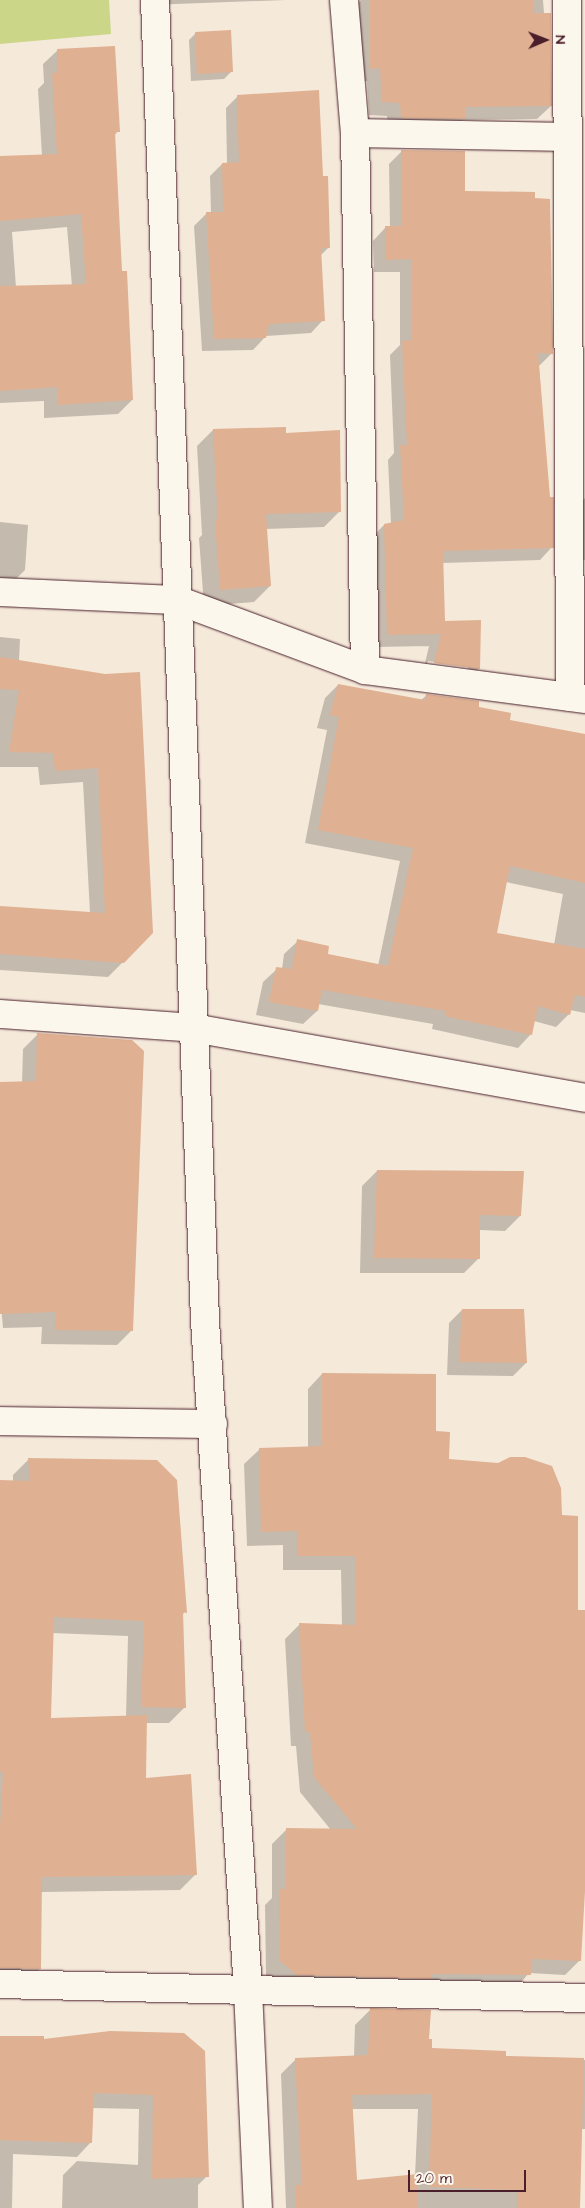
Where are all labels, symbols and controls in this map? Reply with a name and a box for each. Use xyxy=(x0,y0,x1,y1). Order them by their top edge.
north arrow xyxy=(520,15,570,65)
text: N xyxy=(550,35,570,44)
scale bar xyxy=(410,2160,528,2192)
text: 20 m xyxy=(416,2168,452,2189)

